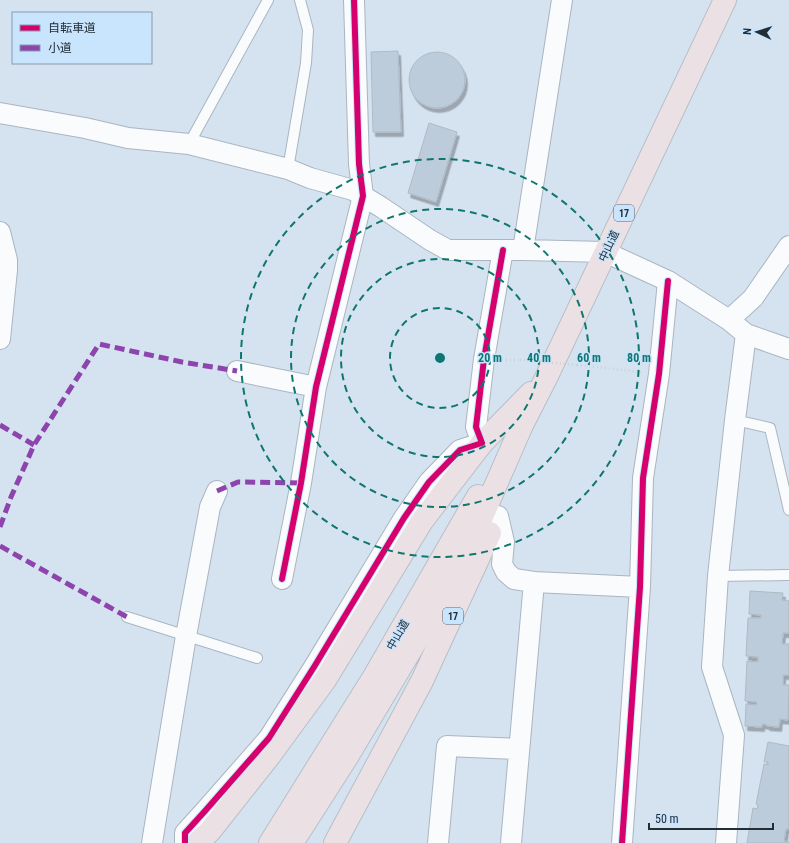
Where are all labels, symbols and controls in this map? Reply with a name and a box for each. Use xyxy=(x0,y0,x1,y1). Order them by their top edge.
legend xyxy=(12,12,152,64)
north arrow xyxy=(737,12,777,52)
text: 自転車道 xyxy=(48,21,96,35)
text: N xyxy=(741,27,754,35)
text: 小道 xyxy=(48,41,72,55)
road number: 17 xyxy=(614,205,634,221)
street label: 中山道 xyxy=(596,228,622,264)
centre of rings xyxy=(433,351,447,365)
text: 20 m xyxy=(478,351,502,365)
text: 40 m xyxy=(527,351,551,365)
text: 60 m xyxy=(577,351,601,365)
text: 80 m xyxy=(627,351,651,365)
road number: 17 xyxy=(443,608,463,624)
street label: 中山道 xyxy=(384,617,412,653)
scale bar xyxy=(649,805,773,831)
text: 50 m xyxy=(655,812,679,826)

